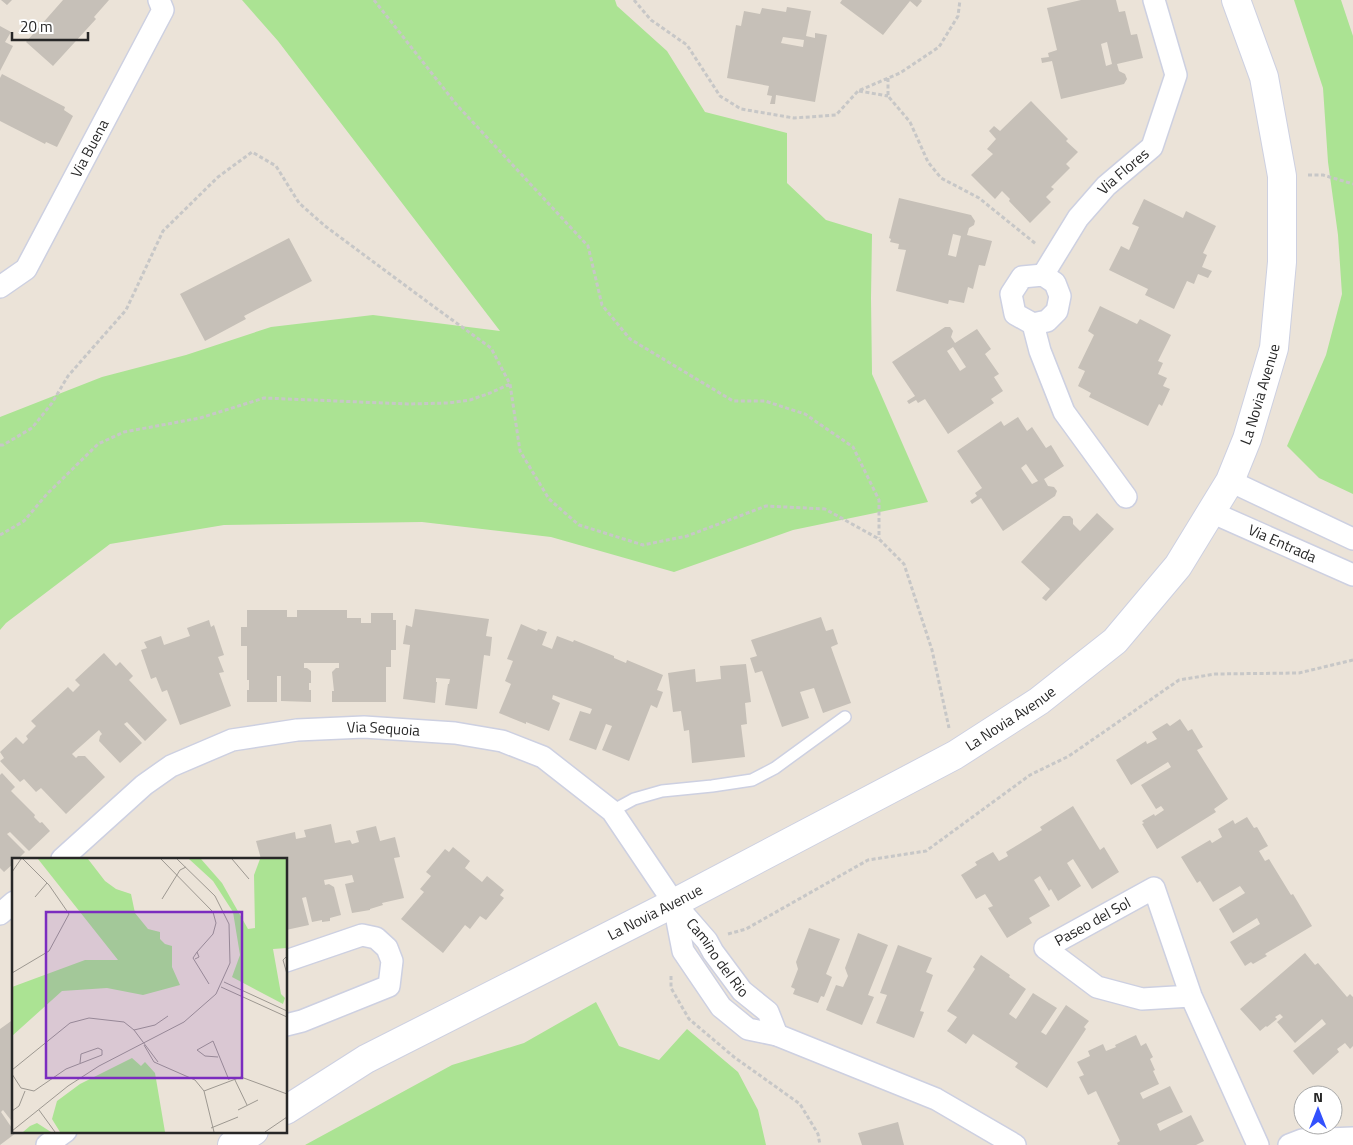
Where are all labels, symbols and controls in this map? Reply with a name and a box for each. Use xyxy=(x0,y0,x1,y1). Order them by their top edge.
scale bar xyxy=(12,10,89,42)
text: 20 m xyxy=(20,15,53,38)
street label: Via Buena xyxy=(64,114,114,182)
street label: Via Flores xyxy=(1092,142,1154,199)
street label: La Novia Avenue xyxy=(1234,343,1285,448)
street label: Via Entrada xyxy=(1245,518,1321,569)
street label: La Novia Avenue xyxy=(960,680,1060,757)
street label: Via Sequoia xyxy=(346,715,421,742)
inset map xyxy=(12,858,288,1132)
street label: La Novia Avenue xyxy=(603,878,707,946)
street label: Paseo del Sol xyxy=(1050,891,1135,952)
street label: Camino del Rio xyxy=(681,913,754,1003)
north arrow xyxy=(1293,1085,1343,1135)
text: N xyxy=(1313,1086,1323,1107)

